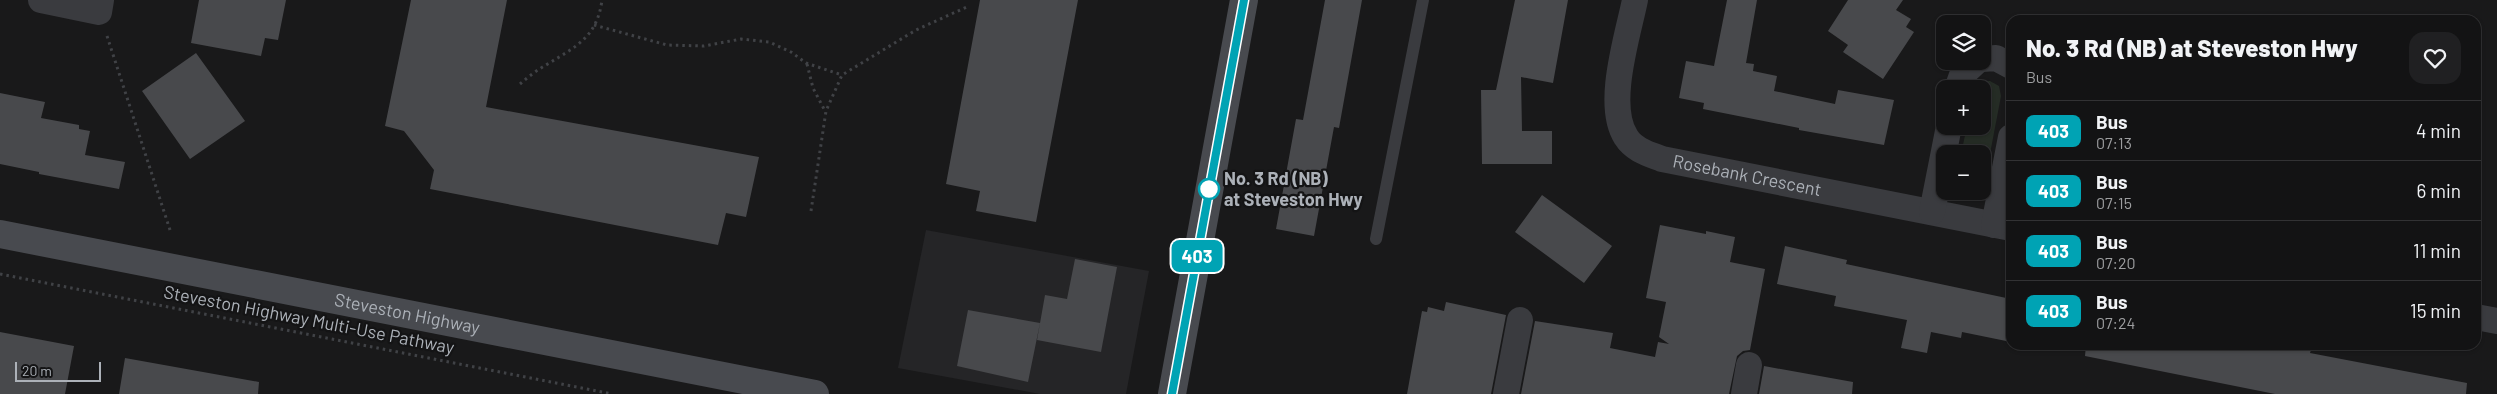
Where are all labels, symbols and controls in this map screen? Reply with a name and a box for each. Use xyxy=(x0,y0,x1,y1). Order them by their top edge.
map controls xyxy=(1936,15,1991,200)
button: layers xyxy=(1936,15,1991,70)
button: heart xyxy=(2409,32,2461,84)
text: No. 3 Rd (NB) at Steveston Hwy xyxy=(2026,33,2358,62)
text: Bus xyxy=(2026,67,2052,86)
button: + xyxy=(1936,80,1991,135)
text: Bus xyxy=(2096,110,2128,133)
text: 4 min xyxy=(2416,119,2461,142)
text: 403 xyxy=(2038,120,2069,142)
text: 07:13 xyxy=(2096,133,2132,152)
button: − xyxy=(1936,145,1991,200)
street label: Rosebank Crescent xyxy=(1671,149,1824,200)
place label: No. 3 Rd (NB) at Steveston Hwy xyxy=(1224,167,1363,210)
text: Bus xyxy=(2096,170,2128,193)
marker: No. 3 Rd (NB) at Steveston Hwy xyxy=(1198,178,1220,200)
text: 6 min xyxy=(2417,179,2461,202)
text: 403 xyxy=(2038,180,2069,202)
text: 07:15 xyxy=(2096,193,2132,212)
text: Bus xyxy=(2096,230,2128,253)
text: 11 min xyxy=(2413,239,2461,262)
line badge: 403 xyxy=(1168,240,1226,272)
text: 403 xyxy=(2038,240,2069,262)
text: 403 xyxy=(1182,245,1212,267)
text: 07:20 xyxy=(2096,253,2136,272)
street label: Steveston Highway Multi-Use Pathway xyxy=(162,280,456,358)
street label: Steveston Highway xyxy=(333,288,482,338)
text: Bus xyxy=(2096,290,2128,313)
text: 15 min xyxy=(2410,299,2461,322)
text: 403 xyxy=(2038,300,2069,322)
text: 07:24 xyxy=(2096,313,2135,332)
scale bar xyxy=(15,359,101,382)
text: 20 m xyxy=(22,362,52,379)

